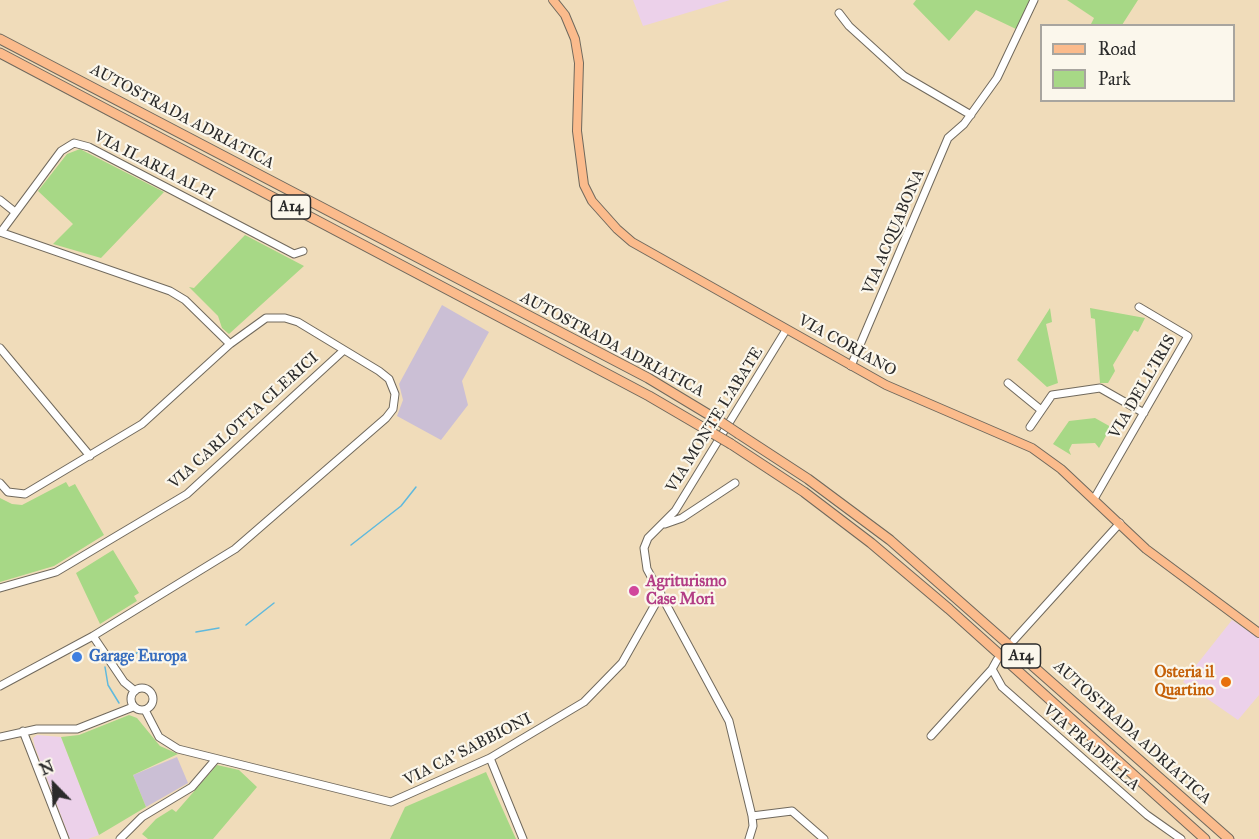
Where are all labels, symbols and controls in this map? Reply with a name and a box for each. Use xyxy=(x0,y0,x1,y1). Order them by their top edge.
legend xyxy=(1040,24,1235,102)
text: Road xyxy=(1098,38,1136,60)
street label: AUTOSTRADA ADRIATICA xyxy=(87,60,277,174)
text: Park xyxy=(1098,68,1131,90)
street label: VIA ILARIA ALPI xyxy=(90,127,218,205)
street label: VIA ACQUABONA xyxy=(859,166,929,298)
road number: A14 xyxy=(272,195,310,219)
street label: AUTOSTRADA ADRIATICA xyxy=(517,288,707,402)
street label: VIA CORIANO xyxy=(794,311,900,381)
street label: VIA DELL'IRIS xyxy=(1106,332,1180,442)
street label: VIA MONTE L'ABATE xyxy=(662,344,768,496)
street label: VIA CARLOTTA CLERICI xyxy=(165,349,323,493)
place label: Agriturismo Case Mori xyxy=(646,572,727,610)
marker: Agriturismo Case Mori xyxy=(627,584,641,598)
road number: A14 xyxy=(1002,644,1040,668)
place label: Garage Europa xyxy=(89,647,187,667)
marker: Garage Europa xyxy=(70,650,84,664)
street label: AUTOSTRADA ADRIATICA xyxy=(1049,657,1215,809)
place label: Osteria il Quartino xyxy=(1154,663,1214,701)
marker: Osteria il Quartino xyxy=(1219,675,1233,689)
street label: VIA PRADELLA xyxy=(1039,701,1143,795)
street label: VIA CA' SABBIONI xyxy=(401,709,535,791)
north arrow xyxy=(24,755,84,815)
text: N xyxy=(37,757,57,779)

